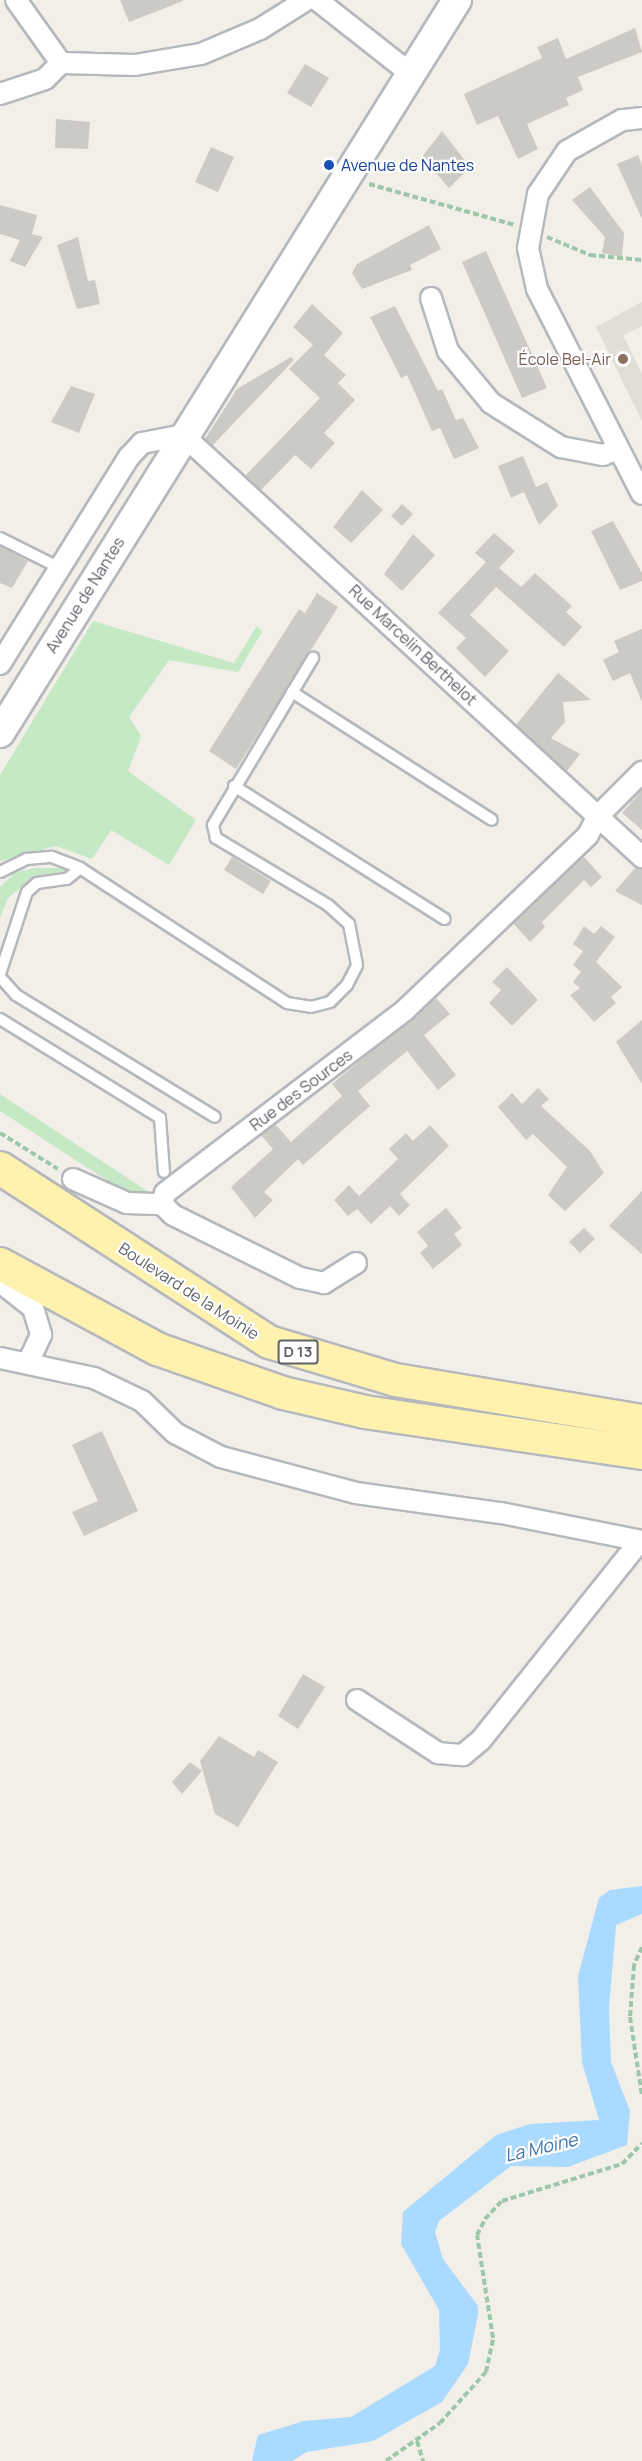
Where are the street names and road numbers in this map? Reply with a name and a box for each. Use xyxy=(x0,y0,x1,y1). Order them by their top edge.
street label: Avenue de Nantes xyxy=(42,533,128,657)
street label: Rue Marcelin Berthelot xyxy=(345,581,481,709)
street label: Rue des Sources xyxy=(246,1045,356,1135)
street label: Boulevard de la Moinie xyxy=(115,1238,263,1344)
road number: D 13 xyxy=(277,1340,319,1364)

